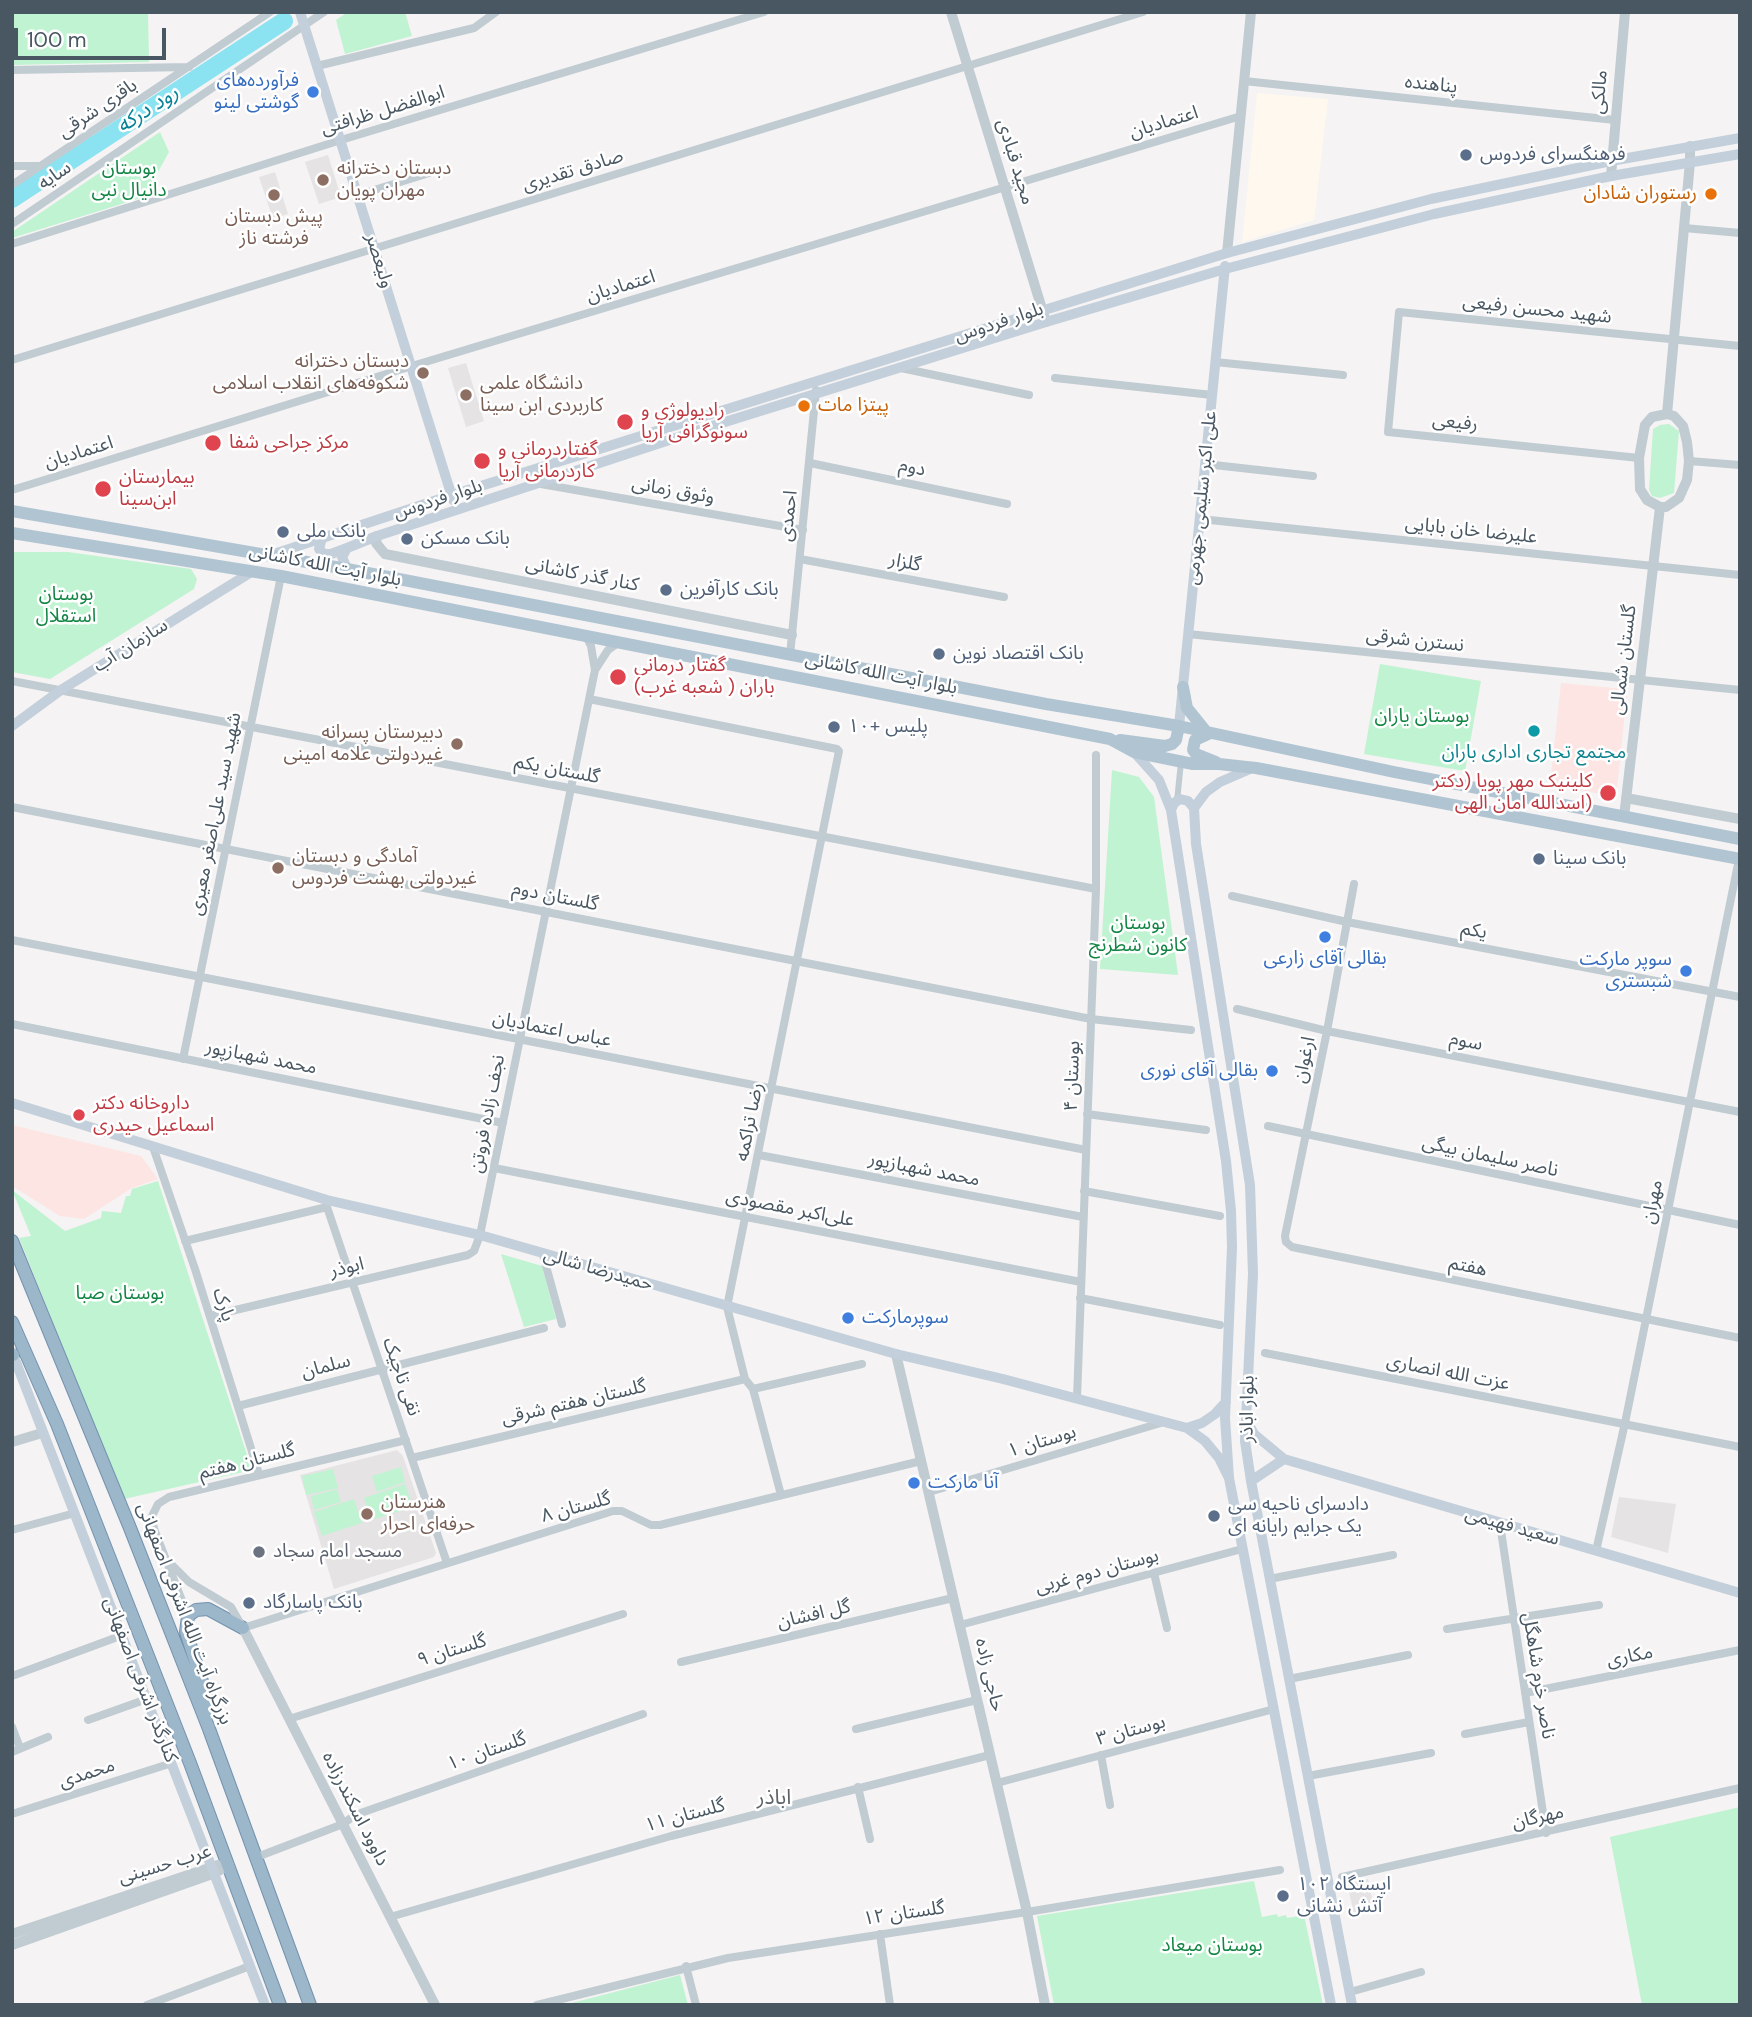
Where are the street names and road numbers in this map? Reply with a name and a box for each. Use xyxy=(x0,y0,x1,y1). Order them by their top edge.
street label: مالکی xyxy=(1587,69,1613,115)
street label: پناهنده xyxy=(1403,71,1459,99)
street label: باقری شرقی xyxy=(54,74,142,144)
street label: ابوالفضل ظرافتی xyxy=(318,81,448,141)
street label: اعتمادیان xyxy=(1127,102,1201,144)
street label: مجید قبادی xyxy=(991,116,1039,208)
street label: صادق تقدیری xyxy=(520,145,626,197)
street label: سایه xyxy=(34,157,76,195)
street label: ولیعصر xyxy=(360,231,398,291)
street label: اعتمادیان xyxy=(584,266,658,308)
street label: شهید محسن رفیعی xyxy=(1461,291,1613,329)
street label: بلوار فردوس xyxy=(952,298,1046,348)
street label: رفیعی xyxy=(1431,409,1479,437)
street label: علی اکبر سلیمی جهرمی xyxy=(1182,410,1222,586)
street label: اعتمادیان xyxy=(42,432,116,474)
street label: دوم xyxy=(897,454,927,482)
street label: وثوق زمانی xyxy=(630,473,716,509)
street label: بلوار فردوس xyxy=(391,475,485,525)
street label: احمدی xyxy=(775,489,803,543)
street label: علیرضا خان بابایی xyxy=(1404,513,1538,549)
street label: بلوار آیت الله کاشانی xyxy=(247,540,403,592)
street label: گلزار xyxy=(887,549,923,577)
street label: کنار گذر کاشانی xyxy=(524,553,640,597)
street label: گلستان شمالی xyxy=(1606,604,1642,716)
street label: سازمان آب xyxy=(90,614,172,678)
street label: نسترن شرقی xyxy=(1365,625,1465,657)
street label: بلوار آیت الله کاشانی xyxy=(803,648,959,700)
street label: شهید سید علی‌اصغر معیری xyxy=(185,711,247,917)
street label: گلستان یکم xyxy=(512,751,602,789)
street label: گلستان دوم xyxy=(510,877,600,917)
street label: یکم xyxy=(1459,917,1489,945)
street label: عباس اعتمادیان xyxy=(491,1007,613,1053)
street label: سوم xyxy=(1448,1028,1484,1056)
street label: ارغوان xyxy=(1289,1035,1321,1085)
street label: محمد شهبازپور xyxy=(203,1036,319,1080)
street label: بوستان ۴ xyxy=(1060,1040,1086,1112)
street label: نجف زاده فروتن xyxy=(465,1053,511,1175)
street label: رضا تراکمه xyxy=(731,1081,769,1163)
street label: ناصر سلیمان بیگی xyxy=(1420,1131,1560,1183)
street label: محمد شهبازپور xyxy=(866,1148,982,1192)
street label: مهران xyxy=(1638,1178,1668,1226)
street label: علی‌اکبر مقصودی xyxy=(724,1185,856,1233)
street label: حمیدرضا شالی xyxy=(541,1243,655,1297)
street label: هفتم xyxy=(1447,1252,1489,1282)
street label: ابوذر xyxy=(328,1253,366,1283)
street label: پارک xyxy=(207,1285,239,1325)
street label: نقی تاجیک xyxy=(377,1335,425,1419)
street label: سلمان xyxy=(299,1350,353,1384)
street label: عزت الله انصاری xyxy=(1384,1350,1512,1396)
street label: گلستان هفتم شرقی xyxy=(499,1375,649,1431)
street label: بلوار اباذر xyxy=(1236,1375,1260,1443)
street label: بوستان ۱ xyxy=(1005,1421,1079,1463)
street label: گلستان هفتم xyxy=(196,1439,298,1485)
street label: گلستان ٨ xyxy=(539,1488,613,1528)
street label: بزرگراه آیت الله اشرفی اصفهانی xyxy=(131,1500,237,1728)
street label: سعید فهیمی xyxy=(1462,1503,1562,1551)
street label: بوستان دوم غربی xyxy=(1033,1545,1161,1599)
street label: کنارگذر اشرفی اصفهانی xyxy=(98,1594,182,1766)
street label: گل افشان xyxy=(775,1596,853,1634)
street label: ناصر خرم شاهگل xyxy=(1517,1611,1559,1741)
street label: گلستان ۹ xyxy=(415,1630,489,1672)
street label: حاجی زاده xyxy=(969,1636,1009,1714)
street label: مکاری xyxy=(1605,1641,1655,1673)
street label: بوستان ۳ xyxy=(1094,1711,1168,1751)
street label: گلستان ۱۰ xyxy=(444,1728,530,1776)
street label: داوود اسکندرزاده xyxy=(316,1748,394,1870)
street label: محمدی xyxy=(56,1754,118,1794)
street label: گلستان ۱۱ xyxy=(642,1794,728,1838)
street label: مهرگان xyxy=(1510,1801,1566,1835)
street label: عرب حسینی xyxy=(116,1840,214,1890)
street label: گلستان ۱۲ xyxy=(862,1897,946,1931)

